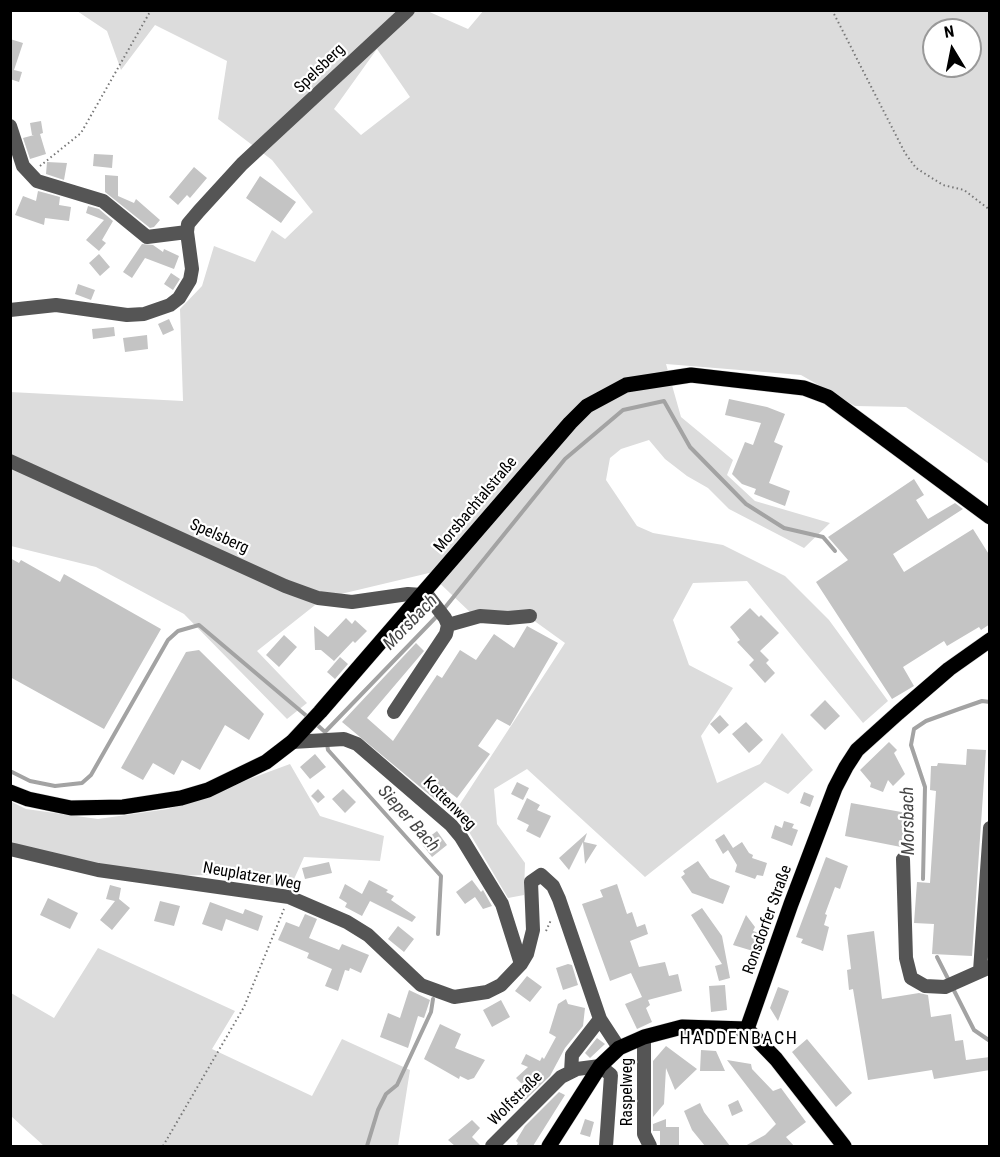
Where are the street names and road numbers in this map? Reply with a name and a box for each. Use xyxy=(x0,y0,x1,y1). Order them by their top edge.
street label: Spelsberg xyxy=(291,40,349,98)
street label: Morsbachtalstraße xyxy=(430,453,522,557)
street label: Spelsberg xyxy=(186,515,252,559)
street label: Kottenweg xyxy=(419,774,479,834)
street label: Neuplatzer Weg xyxy=(201,859,303,895)
street label: Ronsdorfer Straße xyxy=(739,863,797,977)
street label: Raspelweg xyxy=(618,1058,638,1126)
street label: Wolfstraße xyxy=(485,1068,547,1130)

